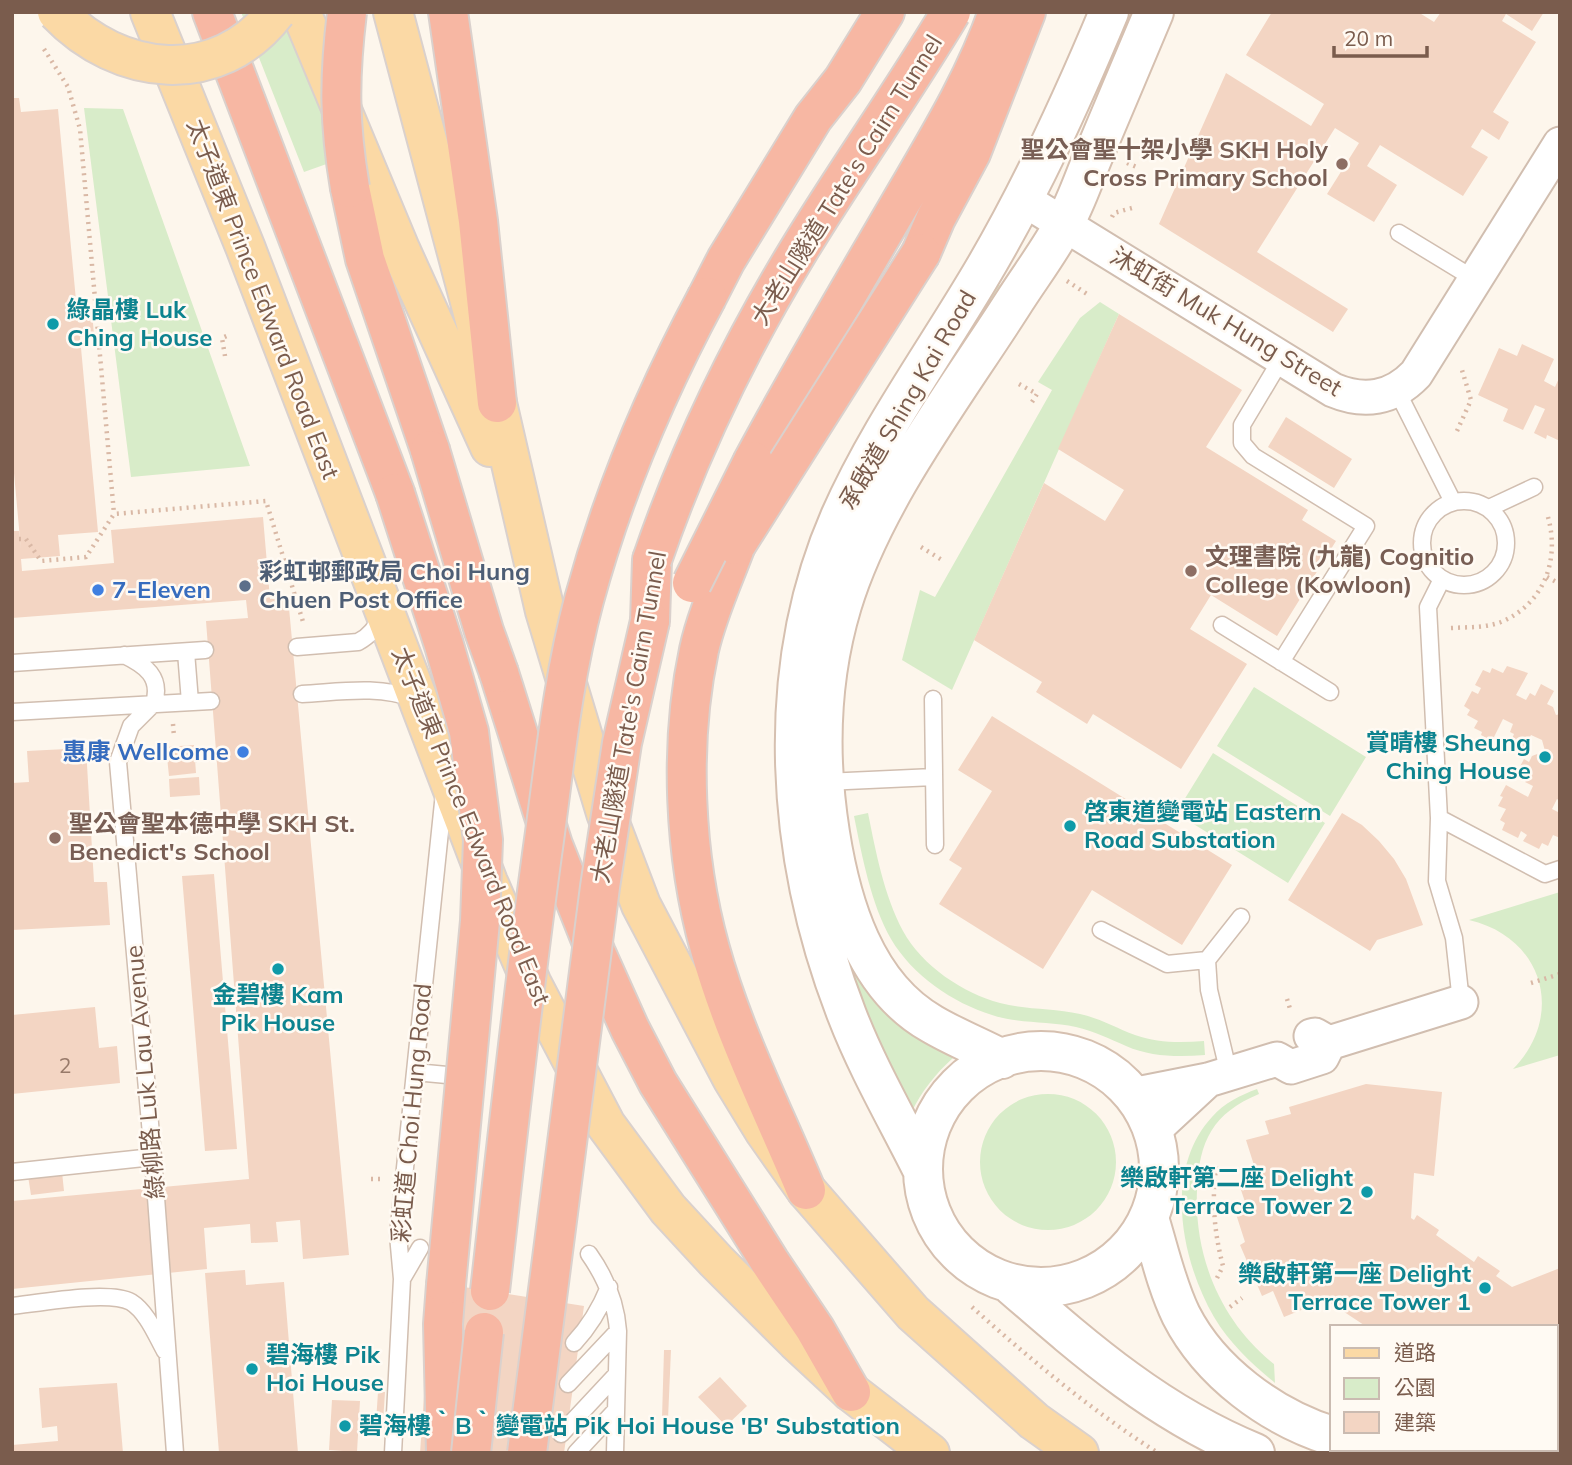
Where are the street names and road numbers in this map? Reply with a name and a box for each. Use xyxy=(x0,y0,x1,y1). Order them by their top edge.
street label: 大老山隧道 Tate's Cairn Tunnel xyxy=(744,29,948,330)
street label: 太子道東 Prince Edward Road East xyxy=(181,114,347,483)
street label: 沐虹街 Muk Hung Street xyxy=(1105,240,1348,402)
street label: 承啟道 Shing Kai Road xyxy=(832,285,982,514)
street label: 大老山隧道 Tate's Cairn Tunnel xyxy=(584,548,672,885)
street label: 太子道東 Prince Edward Road East xyxy=(386,642,558,1009)
street label: 綠柳路 Luk Lau Avenue xyxy=(118,944,170,1200)
street label: 彩虹道 Choi Hung Road xyxy=(385,982,437,1244)

